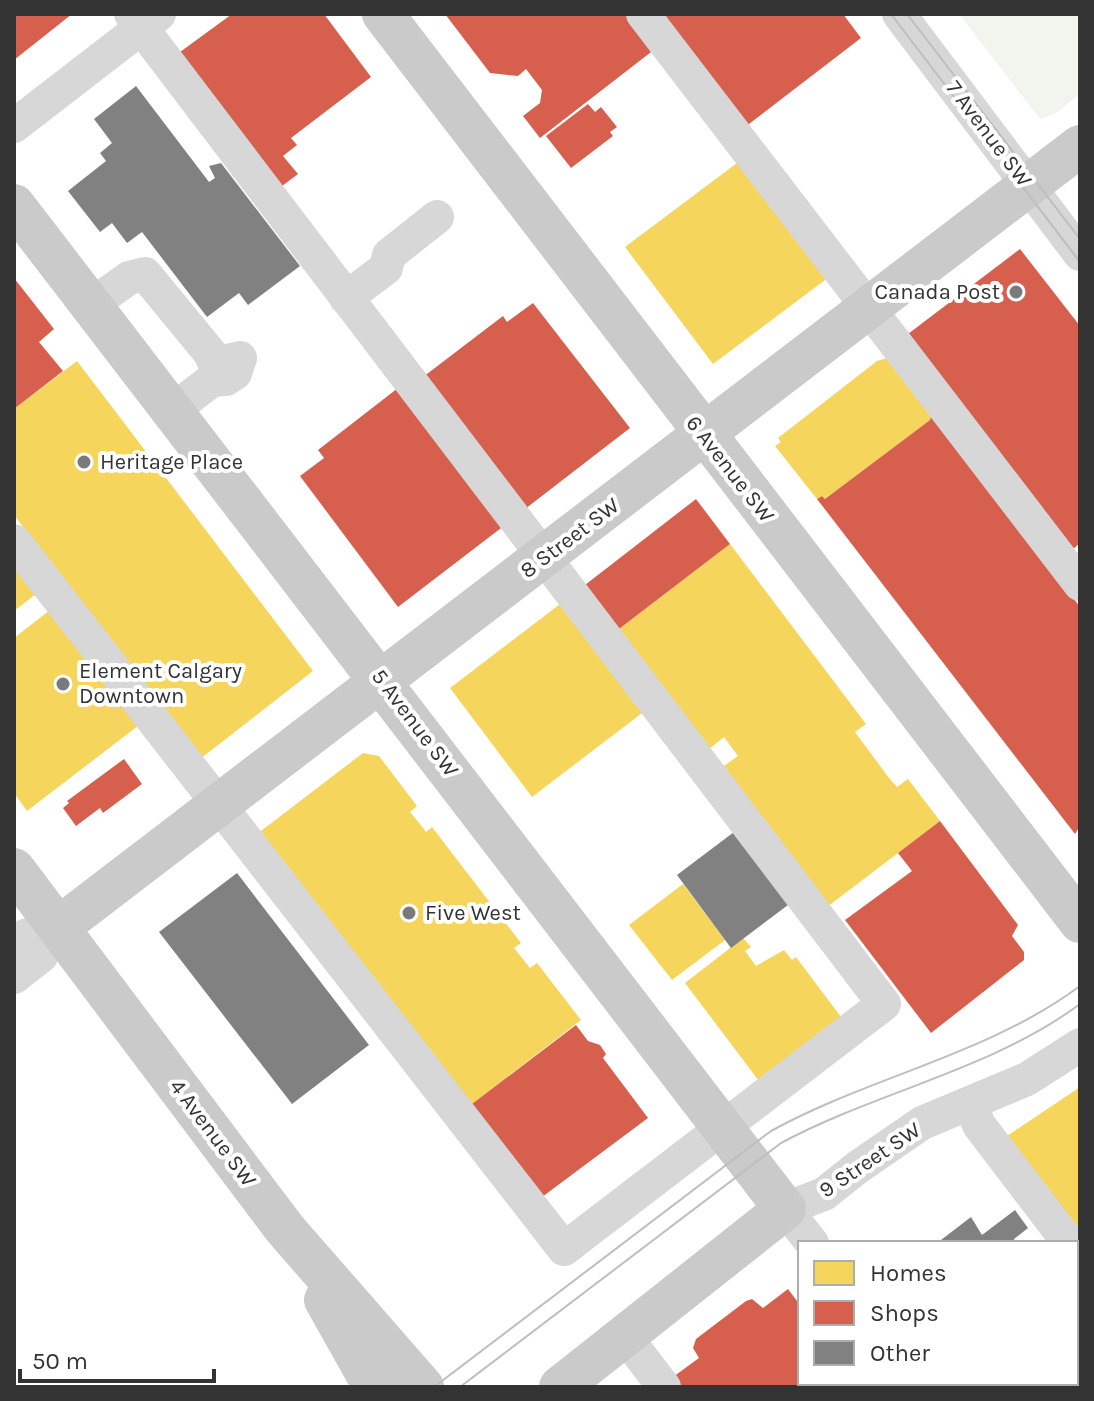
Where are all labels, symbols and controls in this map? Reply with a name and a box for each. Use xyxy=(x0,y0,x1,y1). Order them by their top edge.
street label: 7 Avenue SW xyxy=(941,76,1038,192)
place label: Canada Post xyxy=(875,279,1000,305)
marker: Canada Post xyxy=(1007,283,1025,301)
street label: 6 Avenue SW xyxy=(680,410,780,528)
place label: Heritage Place xyxy=(100,449,243,475)
marker: Heritage Place xyxy=(75,453,93,471)
street label: 8 Street SW xyxy=(515,492,625,584)
place label: Element Calgary Downtown xyxy=(79,658,242,709)
street label: 5 Avenue SW xyxy=(366,664,464,782)
marker: Element Calgary Downtown xyxy=(54,675,72,693)
place label: Five West xyxy=(425,900,521,926)
marker: Five West xyxy=(400,904,418,922)
street label: 4 Avenue SW xyxy=(164,1074,262,1192)
street label: 9 Street SW xyxy=(814,1116,926,1203)
legend xyxy=(798,1241,1078,1385)
text: Homes xyxy=(870,1259,947,1287)
text: Shops xyxy=(870,1299,939,1327)
scale bar xyxy=(20,1333,214,1383)
text: Other xyxy=(870,1339,930,1367)
text: 50 m xyxy=(32,1347,88,1375)

